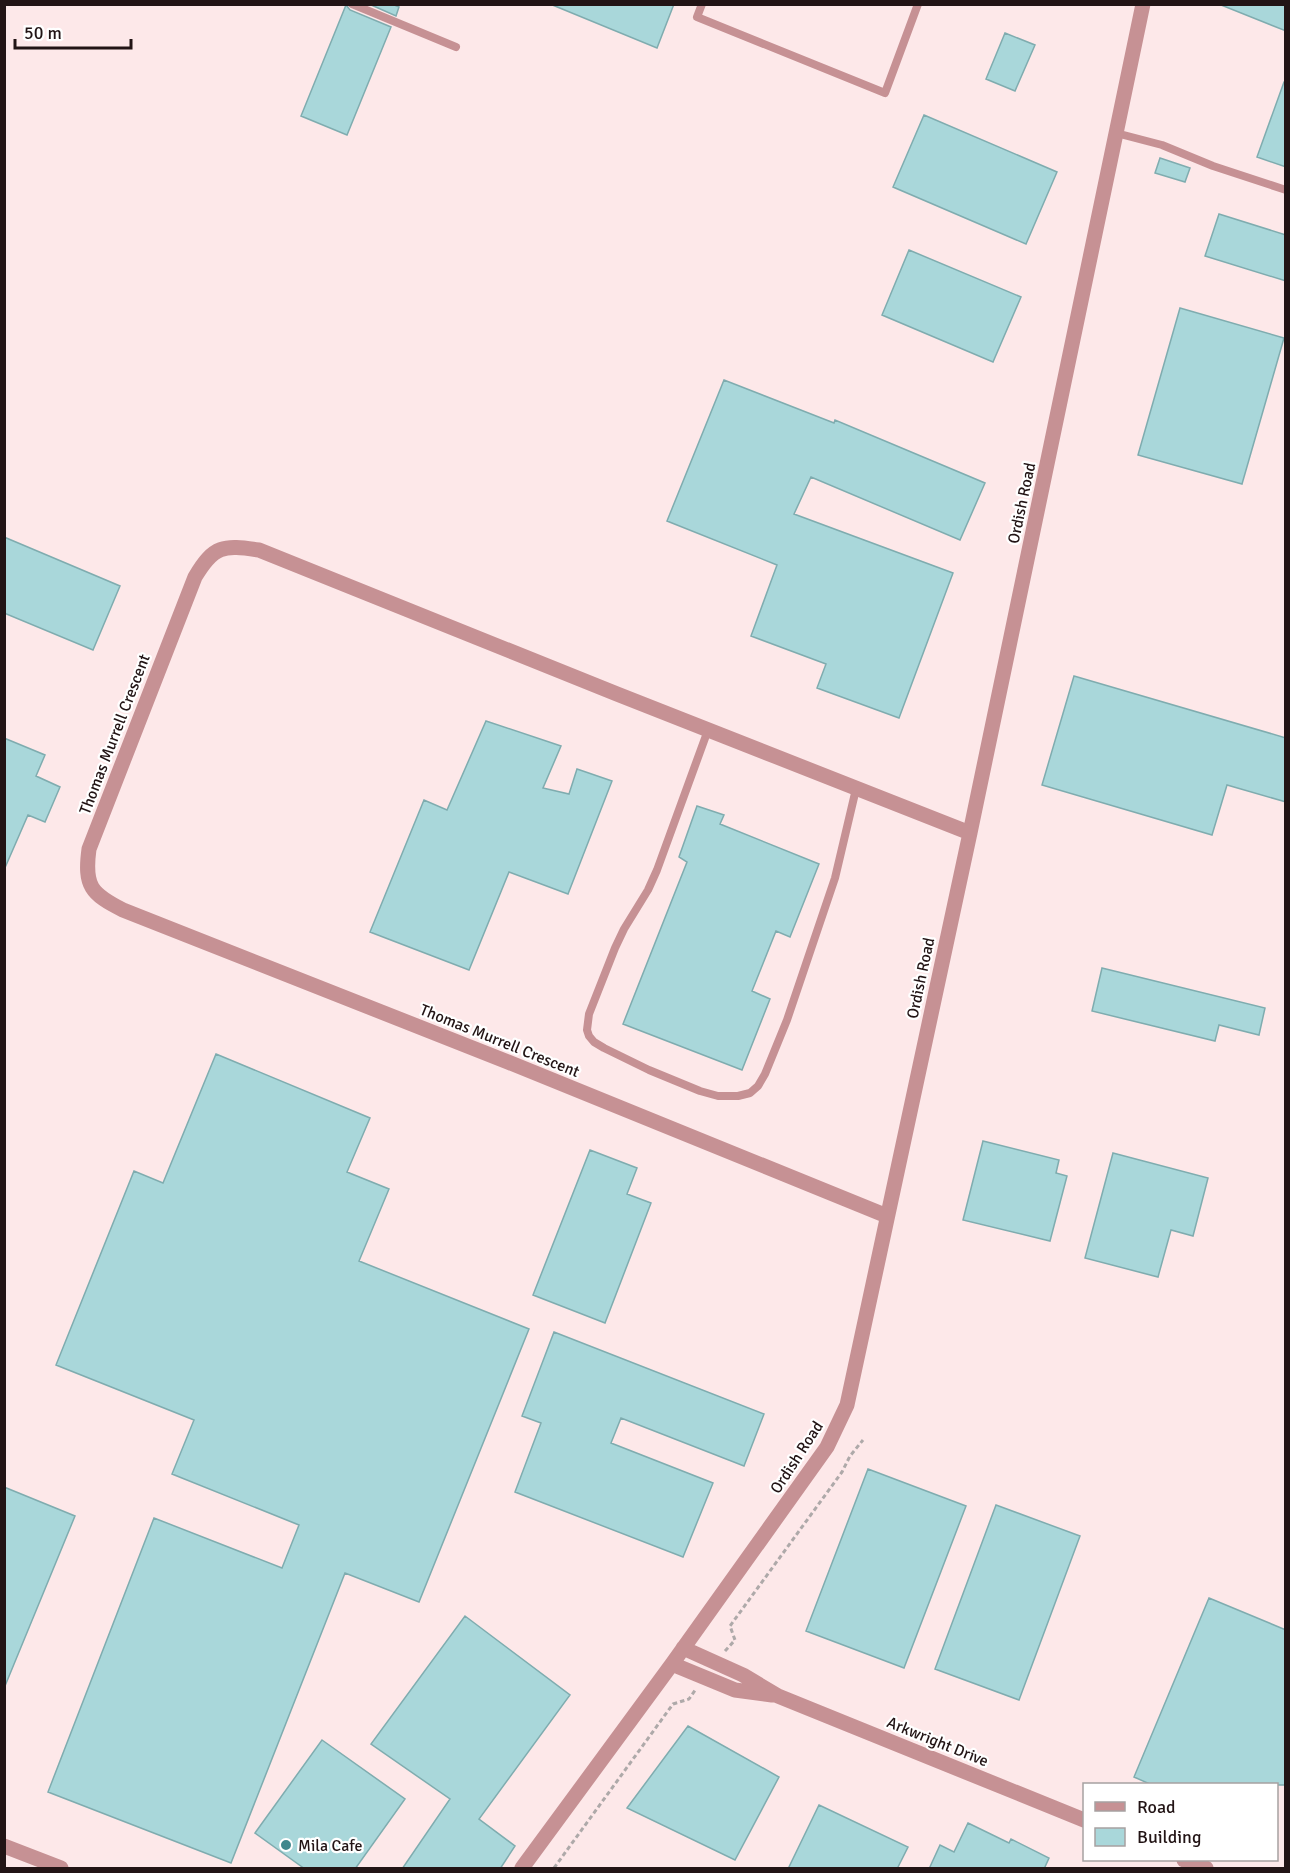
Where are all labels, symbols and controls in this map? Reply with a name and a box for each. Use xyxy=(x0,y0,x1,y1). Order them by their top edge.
scale bar xyxy=(15,12,130,50)
text: 50 m xyxy=(24,22,62,44)
street label: Ordish Road xyxy=(1004,461,1040,546)
street label: Thomas Murrell Crescent xyxy=(75,651,155,817)
street label: Ordish Road xyxy=(903,936,939,1021)
street label: Thomas Murrell Crescent xyxy=(417,1000,583,1082)
street label: Ordish Road xyxy=(766,1417,828,1498)
street label: Arkwright Drive xyxy=(884,1712,991,1771)
legend xyxy=(1083,1783,1278,1861)
text: Road xyxy=(1137,1796,1176,1818)
text: Building xyxy=(1137,1826,1201,1848)
place label: Mila Cafe xyxy=(298,1836,363,1856)
marker: Mila Cafe xyxy=(279,1838,293,1852)

